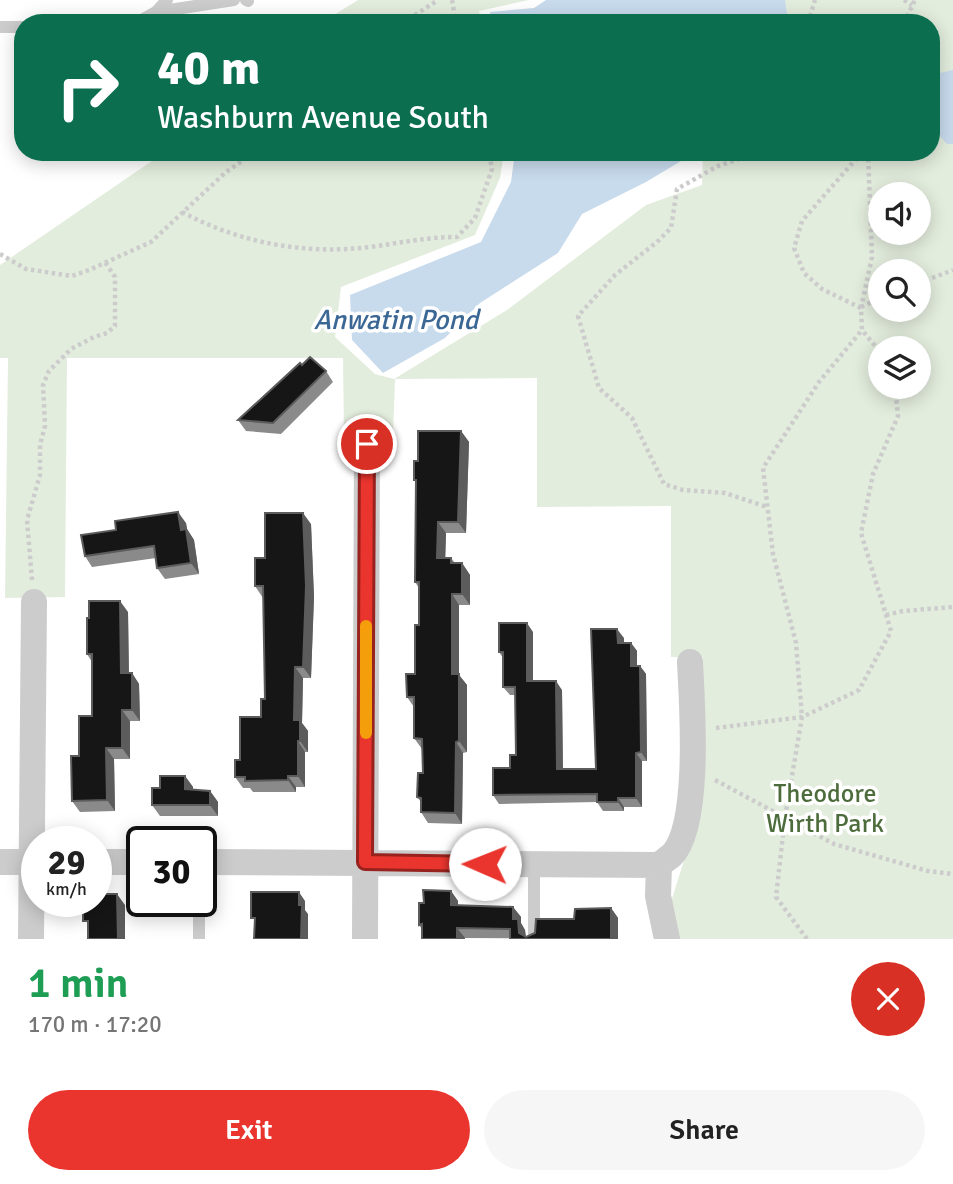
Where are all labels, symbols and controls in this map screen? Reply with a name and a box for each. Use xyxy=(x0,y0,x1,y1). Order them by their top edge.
text: 40 m xyxy=(157,38,260,98)
icon: right xyxy=(42,42,133,133)
text: Washburn Avenue South xyxy=(157,98,489,137)
map controls xyxy=(868,182,931,399)
button: sound xyxy=(868,182,931,245)
button: search xyxy=(868,259,931,322)
water label: Anwatin Pond xyxy=(314,303,481,337)
button: layers xyxy=(868,336,931,399)
pin xyxy=(337,414,397,474)
icon: arrive xyxy=(348,425,386,463)
park label: Theodore Wirth Park xyxy=(766,778,884,840)
speed limit sign: 30 xyxy=(126,826,217,917)
position arrow xyxy=(448,827,522,901)
text: 29 xyxy=(48,841,85,884)
text: km/h xyxy=(46,878,87,900)
text: 1 min xyxy=(28,958,129,1009)
button: close xyxy=(851,962,925,1036)
text: 170 m · 17:20 xyxy=(28,1010,162,1039)
button: Exit xyxy=(28,1090,470,1170)
button: Share xyxy=(484,1090,925,1170)

